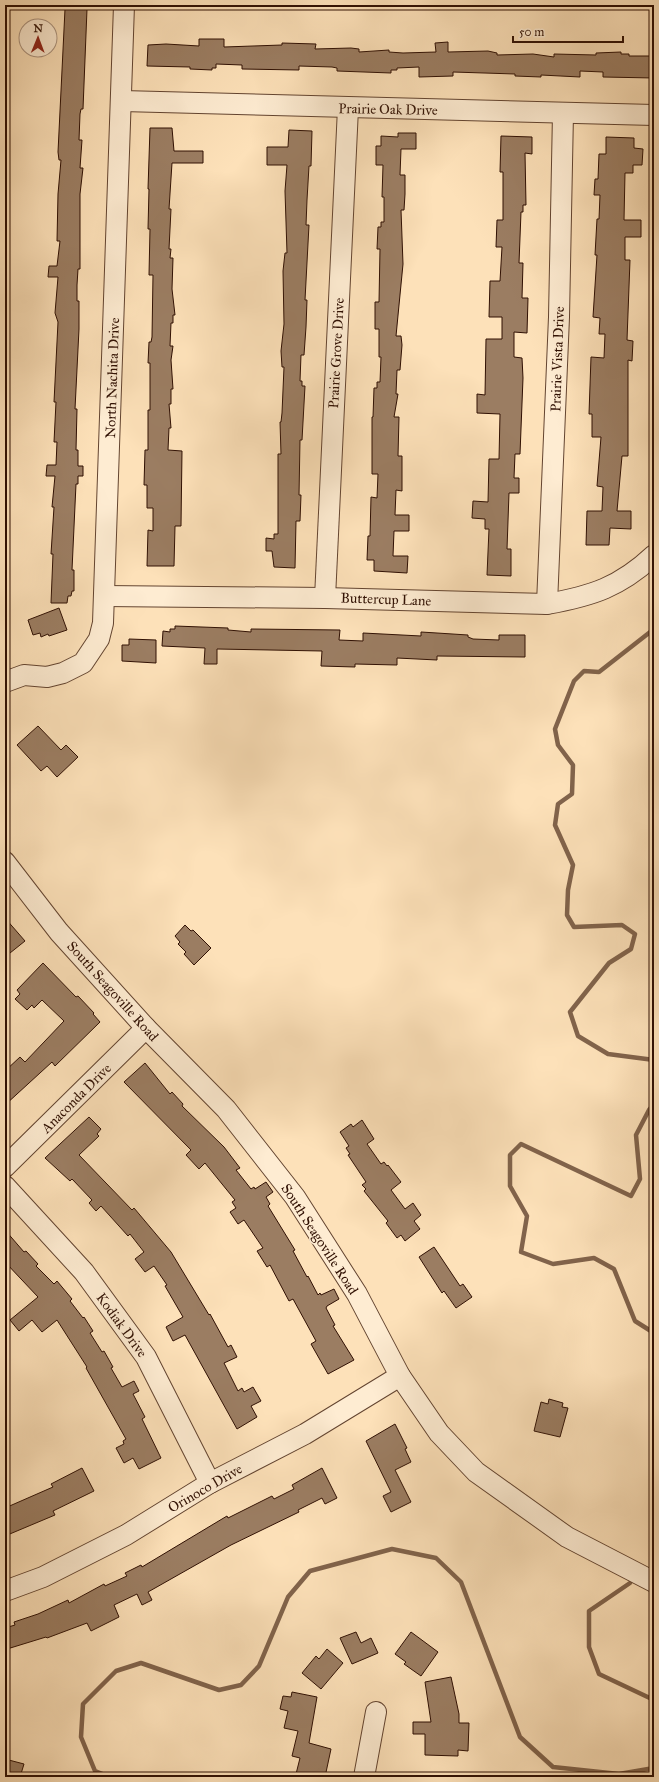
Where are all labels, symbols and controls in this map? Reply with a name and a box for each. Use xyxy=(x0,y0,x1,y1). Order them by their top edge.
north arrow xyxy=(18,18,58,58)
scale bar xyxy=(513,18,623,44)
text: N xyxy=(33,22,44,35)
text: 50 m xyxy=(519,25,544,39)
street label: Prairie Oak Drive xyxy=(338,100,438,119)
street label: Prairie Grove Drive xyxy=(325,297,348,409)
street label: Prairie Vista Drive xyxy=(547,306,568,412)
street label: North Nachita Drive xyxy=(102,317,123,439)
street label: Buttercup Lane xyxy=(340,589,432,610)
street label: South Seagoville Road xyxy=(63,938,162,1045)
street label: Anaconda Drive xyxy=(37,1060,115,1138)
street label: South Seagoville Road xyxy=(277,1181,362,1298)
street label: Kodiak Drive xyxy=(93,1290,151,1361)
street label: Orinoco Drive xyxy=(165,1460,246,1517)

